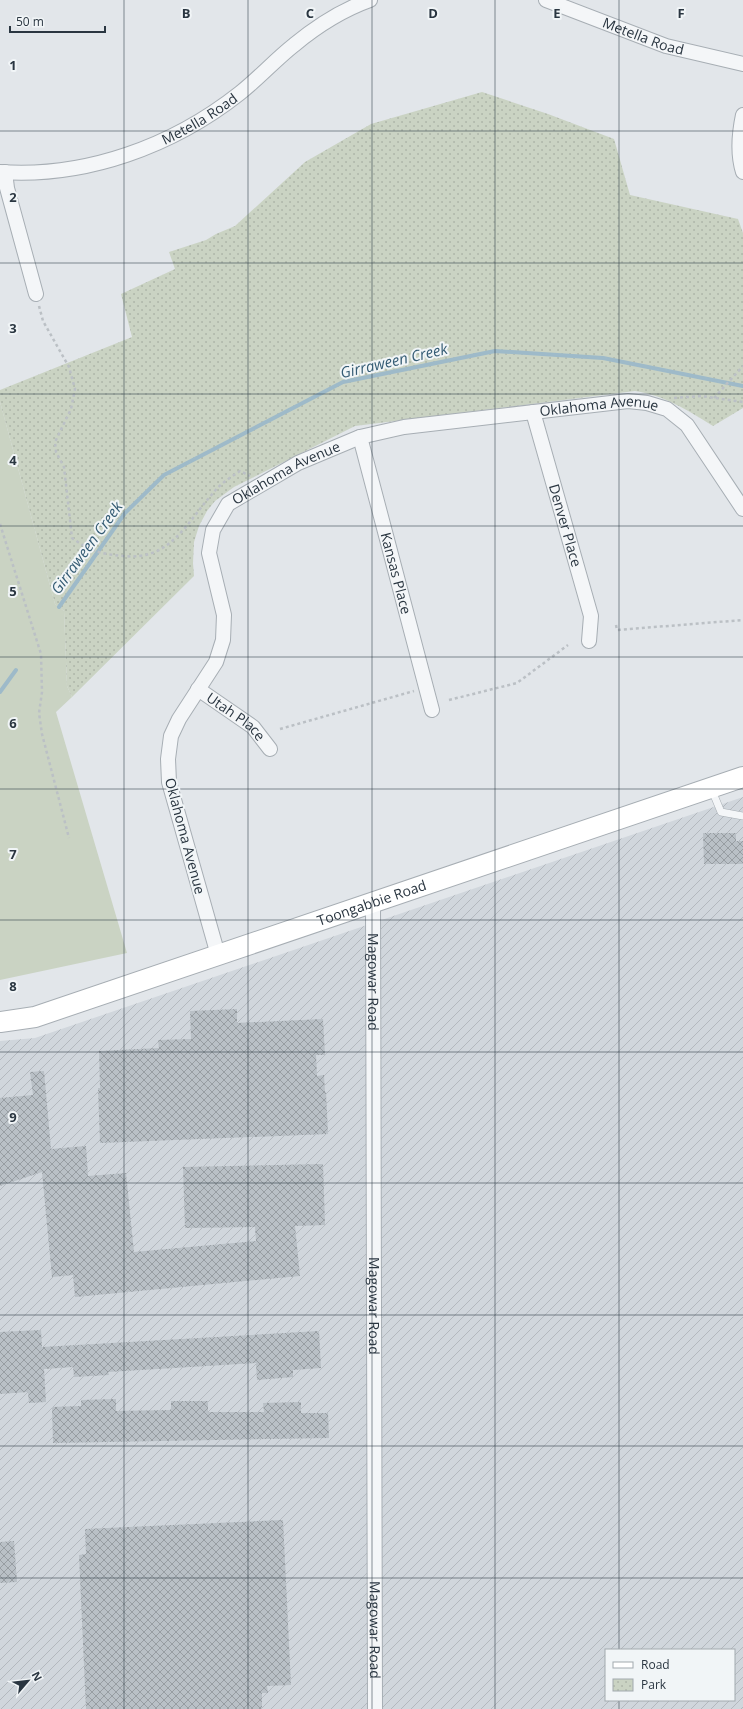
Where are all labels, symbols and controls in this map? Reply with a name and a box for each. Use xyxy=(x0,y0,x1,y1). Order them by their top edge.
text: B xyxy=(182,4,191,22)
text: C xyxy=(306,4,314,22)
text: D xyxy=(428,4,438,22)
text: E xyxy=(553,4,561,22)
text: F xyxy=(677,4,685,22)
scale bar xyxy=(10,8,105,34)
text: 50 m xyxy=(16,13,44,30)
street label: Metella Road xyxy=(600,13,686,59)
text: 1 xyxy=(9,56,17,74)
street label: Metella Road xyxy=(158,88,241,149)
text: 2 xyxy=(9,188,17,206)
text: 3 xyxy=(9,319,17,337)
water label: Girraween Creek xyxy=(338,338,450,382)
street label: Oklahoma Avenue xyxy=(539,391,661,420)
street label: Oklahoma Avenue xyxy=(228,436,343,509)
text: 4 xyxy=(9,451,17,469)
street label: Denver Place xyxy=(545,482,587,569)
water label: Girraween Creek xyxy=(46,497,127,598)
street label: Kansas Place xyxy=(377,530,416,616)
text: 5 xyxy=(9,582,17,600)
street label: Utah Place xyxy=(203,688,270,744)
text: 6 xyxy=(9,714,17,732)
street label: Oklahoma Avenue xyxy=(161,776,210,896)
text: 7 xyxy=(9,845,17,863)
street label: Toongabbie Road xyxy=(315,875,429,930)
street label: Magowar Road xyxy=(364,933,383,1031)
text: 8 xyxy=(9,977,17,995)
text: 9 xyxy=(9,1108,17,1126)
street label: Magowar Road xyxy=(365,1257,384,1355)
street label: Magowar Road xyxy=(366,1581,385,1679)
legend xyxy=(605,1649,735,1701)
text: Road xyxy=(641,1656,670,1673)
north arrow xyxy=(8,1661,48,1701)
text: N xyxy=(29,1669,46,1684)
text: Park xyxy=(641,1676,667,1693)

